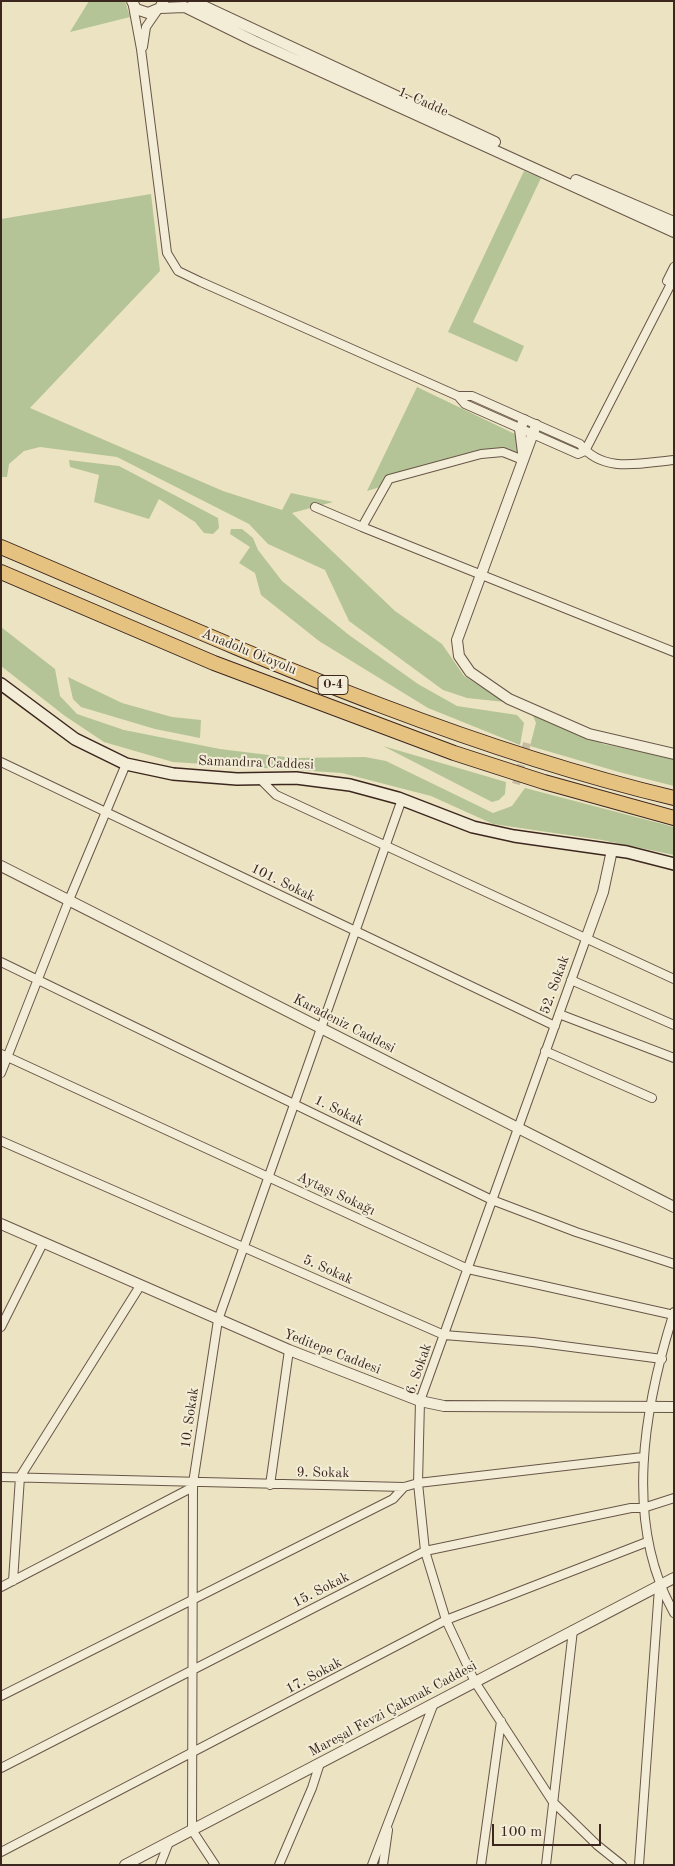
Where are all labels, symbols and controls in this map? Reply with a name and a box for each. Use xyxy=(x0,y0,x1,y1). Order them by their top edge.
street label: 1. Cadde xyxy=(395,83,451,121)
street label: Anadolu Otoyolu xyxy=(199,625,299,679)
road number: O-4 xyxy=(318,676,348,694)
street label: Samandıra Caddesi xyxy=(198,753,314,773)
street label: 101. Sokak xyxy=(248,860,318,906)
street label: 52. Sokak xyxy=(537,953,573,1017)
street label: Karadeniz Caddesi xyxy=(290,991,398,1057)
street label: 1. Sokak xyxy=(311,1092,367,1130)
street label: Aytaşı Sokağı xyxy=(294,1169,378,1219)
street label: 5. Sokak xyxy=(300,1252,356,1288)
street label: Yeditepe Caddesi xyxy=(281,1326,383,1378)
street label: 6. Sokak xyxy=(402,1341,436,1397)
street label: 10. Sokak xyxy=(177,1387,203,1449)
street label: 9. Sokak xyxy=(296,1464,350,1482)
street label: 15. Sokak xyxy=(290,1569,352,1611)
street label: 17. Sokak xyxy=(283,1654,345,1698)
street label: Mareşal Fevzi Çakmak Caddesi xyxy=(306,1658,480,1760)
scale bar xyxy=(495,1814,604,1846)
text: 100 m xyxy=(500,1825,542,1840)

